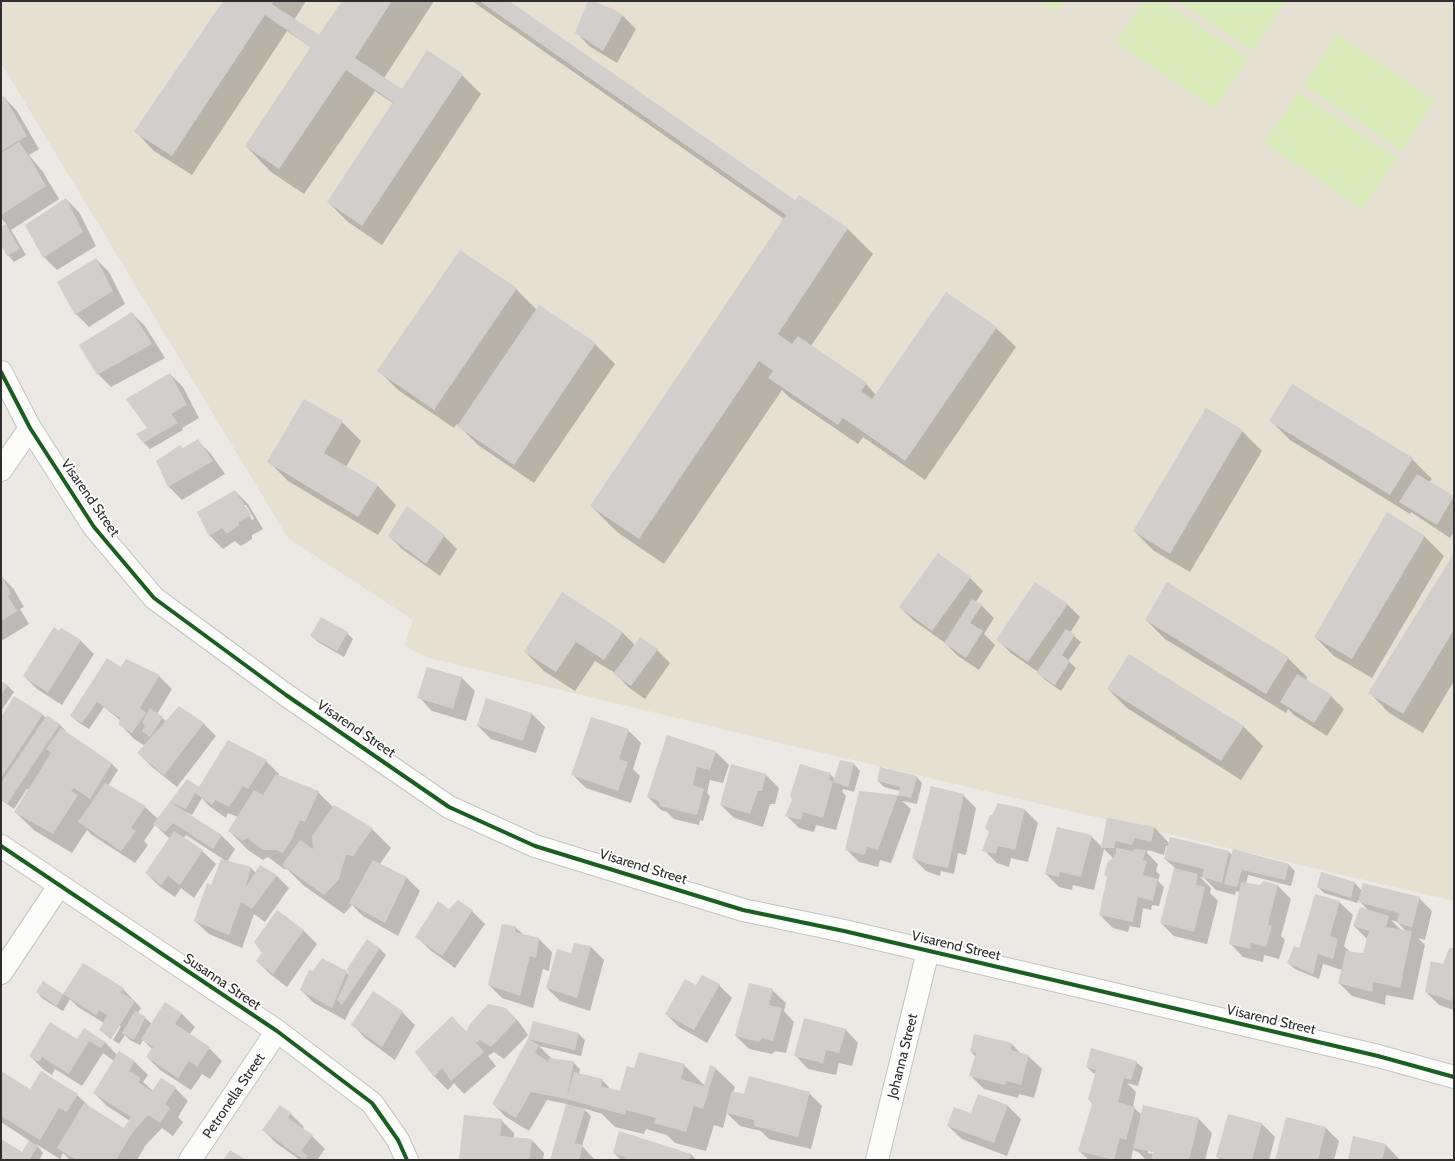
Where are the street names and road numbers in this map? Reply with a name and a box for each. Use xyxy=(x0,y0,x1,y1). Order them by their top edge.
street label: Visarend Street xyxy=(57,456,123,540)
street label: Visarend Street xyxy=(314,697,398,761)
street label: Visarend Street xyxy=(597,846,689,888)
street label: Visarend Street xyxy=(910,928,1002,964)
street label: Susanna Street xyxy=(180,950,264,1014)
street label: Visarend Street xyxy=(1225,1002,1317,1038)
street label: Johanna Street xyxy=(884,1012,922,1100)
street label: Petronella Street xyxy=(199,1050,269,1142)

